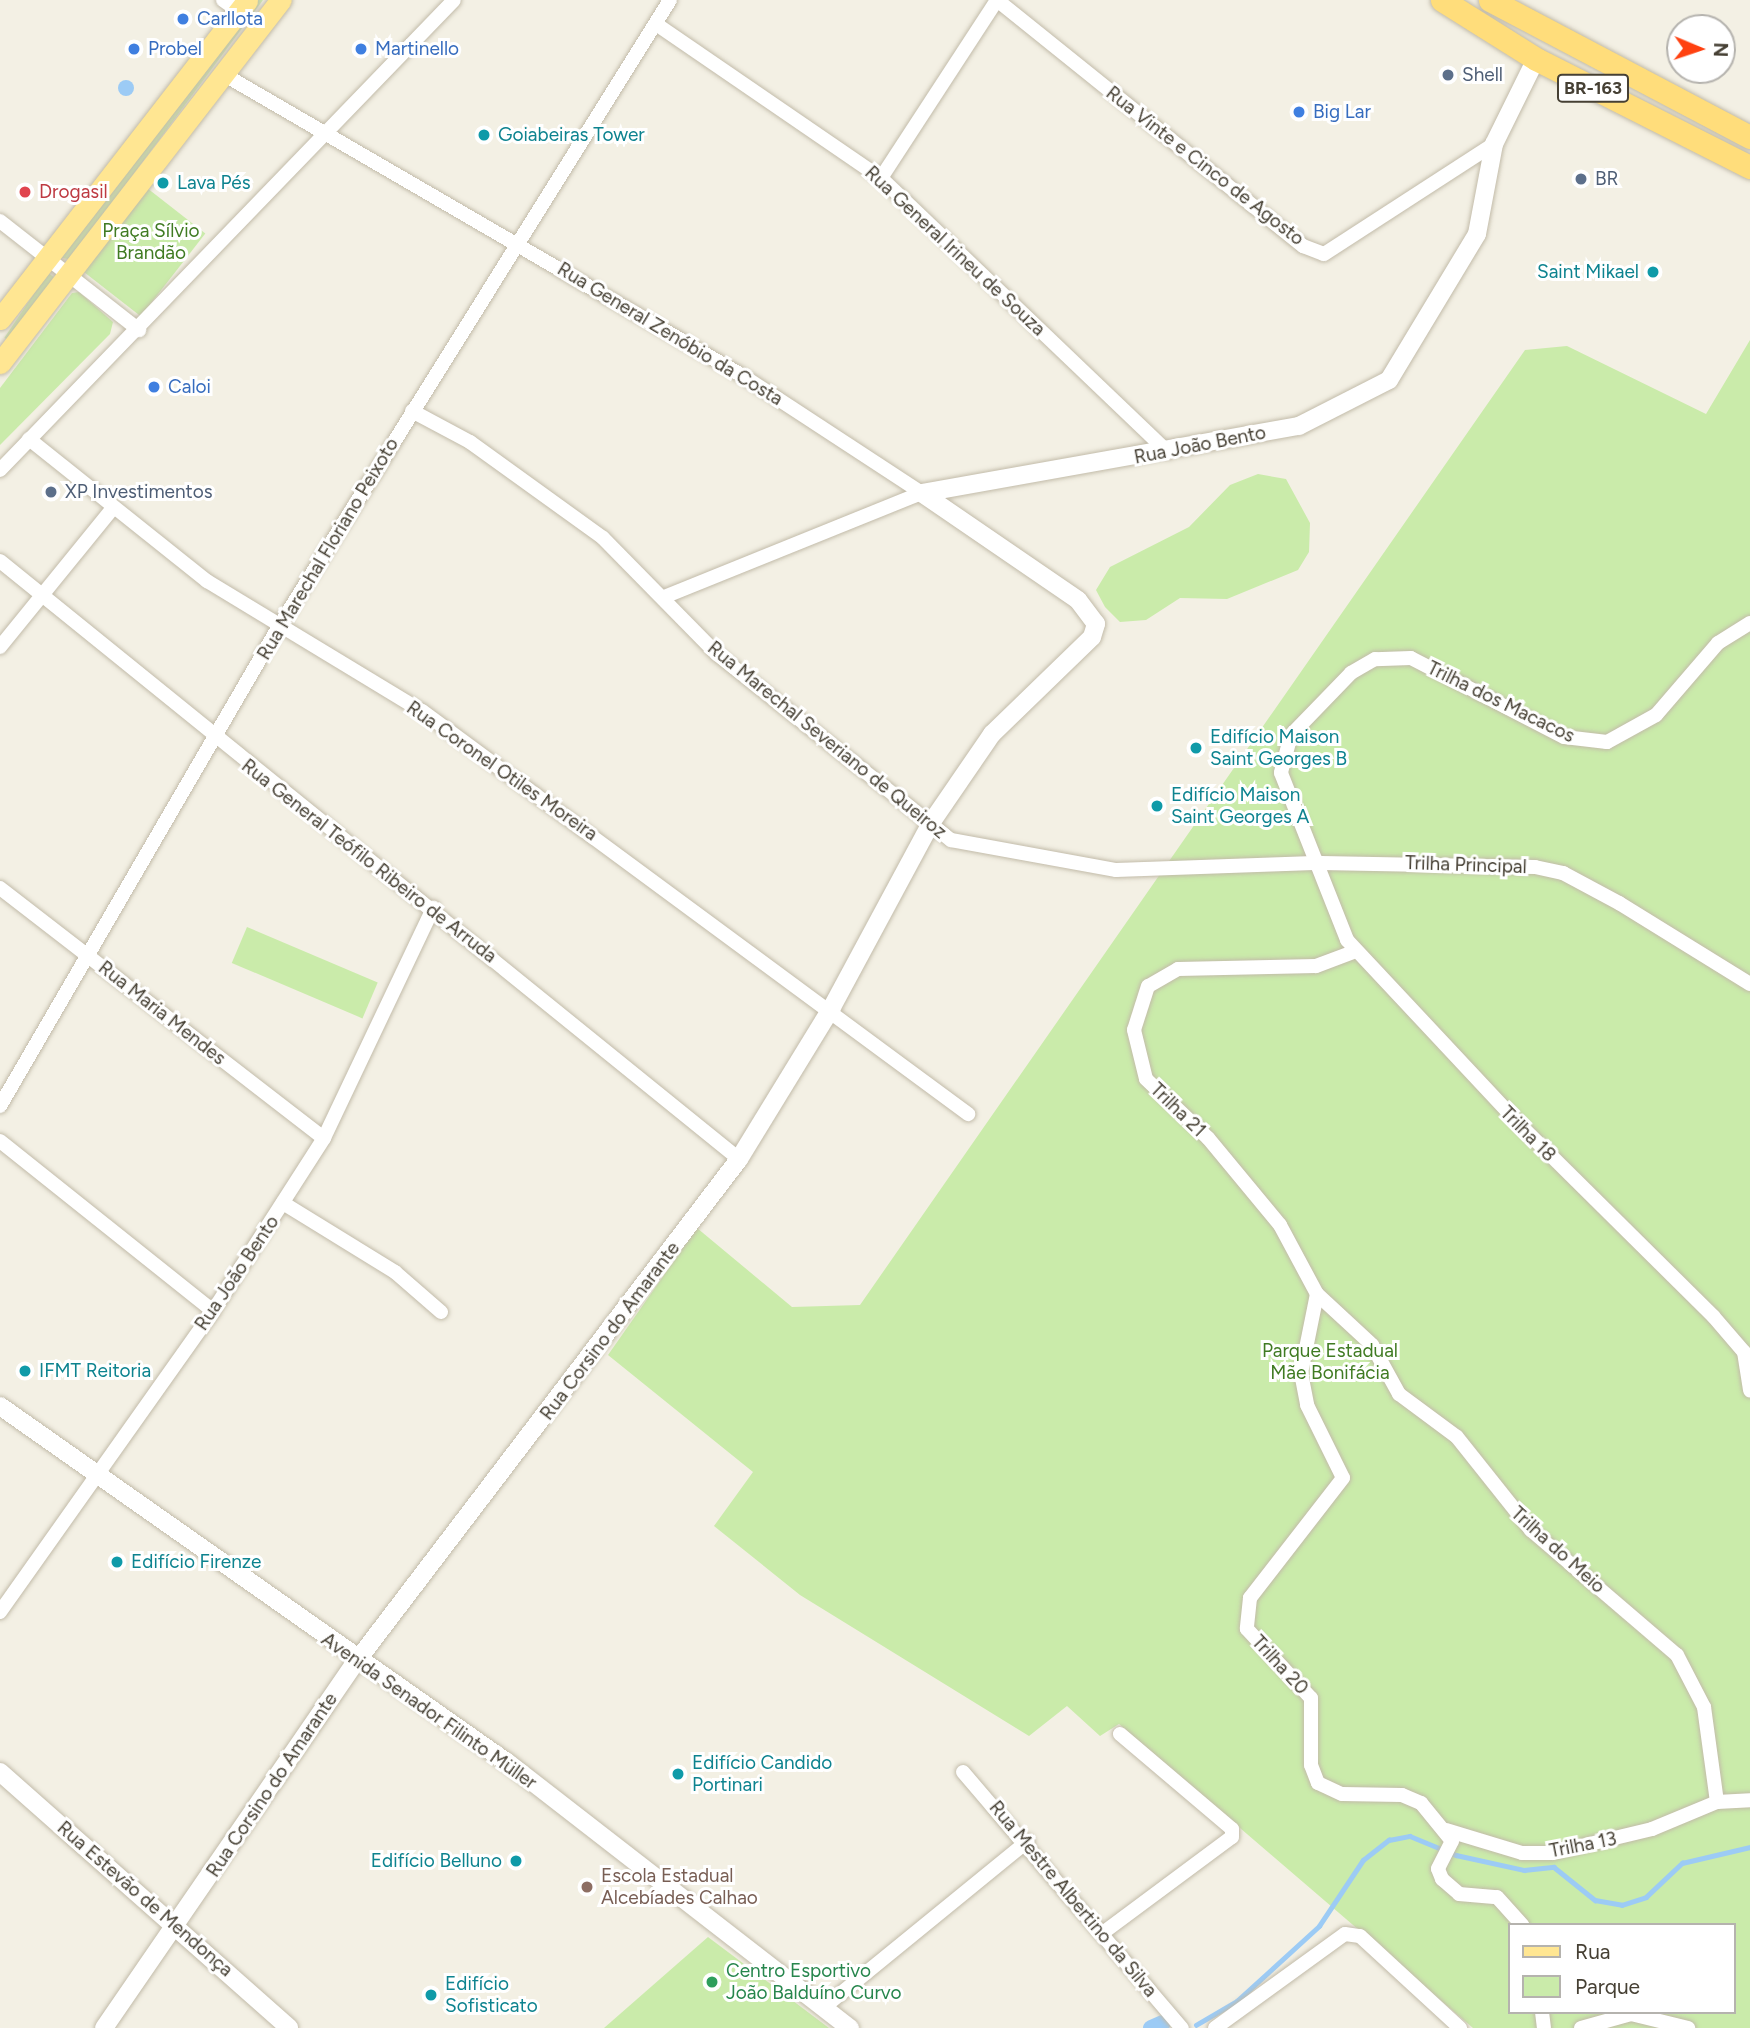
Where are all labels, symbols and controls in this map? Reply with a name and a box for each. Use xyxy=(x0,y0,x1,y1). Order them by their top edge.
place label: Carllota xyxy=(197,8,263,30)
marker: Carllota xyxy=(175,11,191,27)
north arrow xyxy=(1666,14,1736,84)
place label: Probel xyxy=(148,38,202,60)
place label: Martinello xyxy=(375,38,459,60)
marker: Probel xyxy=(126,41,142,57)
marker: Martinello xyxy=(353,41,369,57)
text: N xyxy=(1709,42,1732,57)
place label: Shell xyxy=(1462,64,1503,86)
marker: Shell xyxy=(1440,67,1456,83)
road number: BR-163 xyxy=(1556,74,1630,102)
street label: Rua Vinte e Cinco de Agosto xyxy=(1101,82,1309,250)
place label: Big Lar xyxy=(1313,101,1371,123)
marker: Big Lar xyxy=(1291,104,1307,120)
place label: Goiabeiras Tower xyxy=(498,124,645,146)
marker: Goiabeiras Tower xyxy=(476,127,492,143)
street label: Rua General Irineu de Souza xyxy=(860,161,1050,341)
place label: BR xyxy=(1595,168,1619,190)
marker: BR xyxy=(1573,171,1589,187)
place label: Lava Pés xyxy=(177,172,251,194)
marker: Lava Pés xyxy=(155,175,171,191)
place label: Drogasil xyxy=(39,181,108,203)
marker: Drogasil xyxy=(17,184,33,200)
park label: Praça Sílvio Brandão xyxy=(102,220,200,264)
street label: Rua General Zenóbio da Costa xyxy=(553,258,787,410)
place label: Saint Mikael xyxy=(1537,261,1639,283)
marker: Saint Mikael xyxy=(1645,264,1661,280)
place label: Caloi xyxy=(168,376,211,398)
marker: Caloi xyxy=(146,379,162,395)
street label: Rua João Bento xyxy=(1132,421,1268,469)
street label: Rua Marechal Floriano Peixoto xyxy=(253,434,403,664)
place label: XP Investimentos xyxy=(65,481,213,503)
marker: XP Investimentos xyxy=(43,484,59,500)
street label: Rua Marechal Severiano de Queiroz xyxy=(703,637,951,843)
street label: Trilha dos Macacos xyxy=(1424,656,1578,748)
street label: Rua Coronel Otiles Moreira xyxy=(402,696,602,846)
place label: Edifício Maison Saint Georges B xyxy=(1210,726,1347,770)
marker: Edifício Maison Saint Georges B xyxy=(1188,740,1204,756)
street label: Rua General Teófilo Ribeiro de Arruda xyxy=(237,754,501,968)
place label: Edifício Maison Saint Georges A xyxy=(1171,784,1309,828)
marker: Edifício Maison Saint Georges A xyxy=(1149,798,1165,814)
street label: Trilha Principal xyxy=(1405,851,1527,879)
street label: Rua Maria Mendes xyxy=(94,956,230,1070)
street label: Trilha 21 xyxy=(1146,1078,1210,1142)
street label: Trilha 18 xyxy=(1496,1102,1560,1166)
street label: Rua João Bento xyxy=(190,1211,284,1335)
street label: Rua Corsino do Amarante xyxy=(535,1237,685,1425)
park label: Parque Estadual Mãe Bonifácia xyxy=(1262,1340,1398,1384)
place label: IFMT Reitoria xyxy=(39,1360,151,1382)
marker: IFMT Reitoria xyxy=(17,1363,33,1379)
street label: Trilha do Meio xyxy=(1506,1502,1610,1598)
place label: Edifício Firenze xyxy=(131,1551,261,1573)
marker: Edifício Firenze xyxy=(109,1554,125,1570)
street label: Avenida Senador Filinto Müller xyxy=(317,1628,541,1794)
street label: Trilha 20 xyxy=(1247,1631,1313,1699)
street label: Rua Corsino do Amarante xyxy=(202,1689,342,1881)
place label: Edifício Candido Portinari xyxy=(692,1752,832,1796)
marker: Edifício Candido Portinari xyxy=(670,1766,686,1782)
street label: Rua Mestre Albertino da Silva xyxy=(984,1796,1162,2002)
street label: Rua Estevão de Mendonça xyxy=(53,1817,237,1981)
street label: Trilha 13 xyxy=(1548,1827,1618,1863)
place label: Edifício Belluno xyxy=(371,1850,502,1872)
marker: Edifício Belluno xyxy=(508,1853,524,1869)
place label: Escola Estadual Alcebíades Calhao xyxy=(601,1865,758,1909)
marker: Escola Estadual Alcebíades Calhao xyxy=(579,1879,595,1895)
legend xyxy=(1508,1923,1736,2014)
text: Rua xyxy=(1575,1939,1611,1964)
place label: Centro Esportivo João Balduíno Curvo xyxy=(726,1960,902,2004)
place label: Edifício Sofisticato xyxy=(445,1973,538,2017)
marker: Centro Esportivo João Balduíno Curvo xyxy=(704,1974,720,1990)
text: Parque xyxy=(1575,1974,1640,1999)
marker: Edifício Sofisticato xyxy=(423,1987,439,2003)

